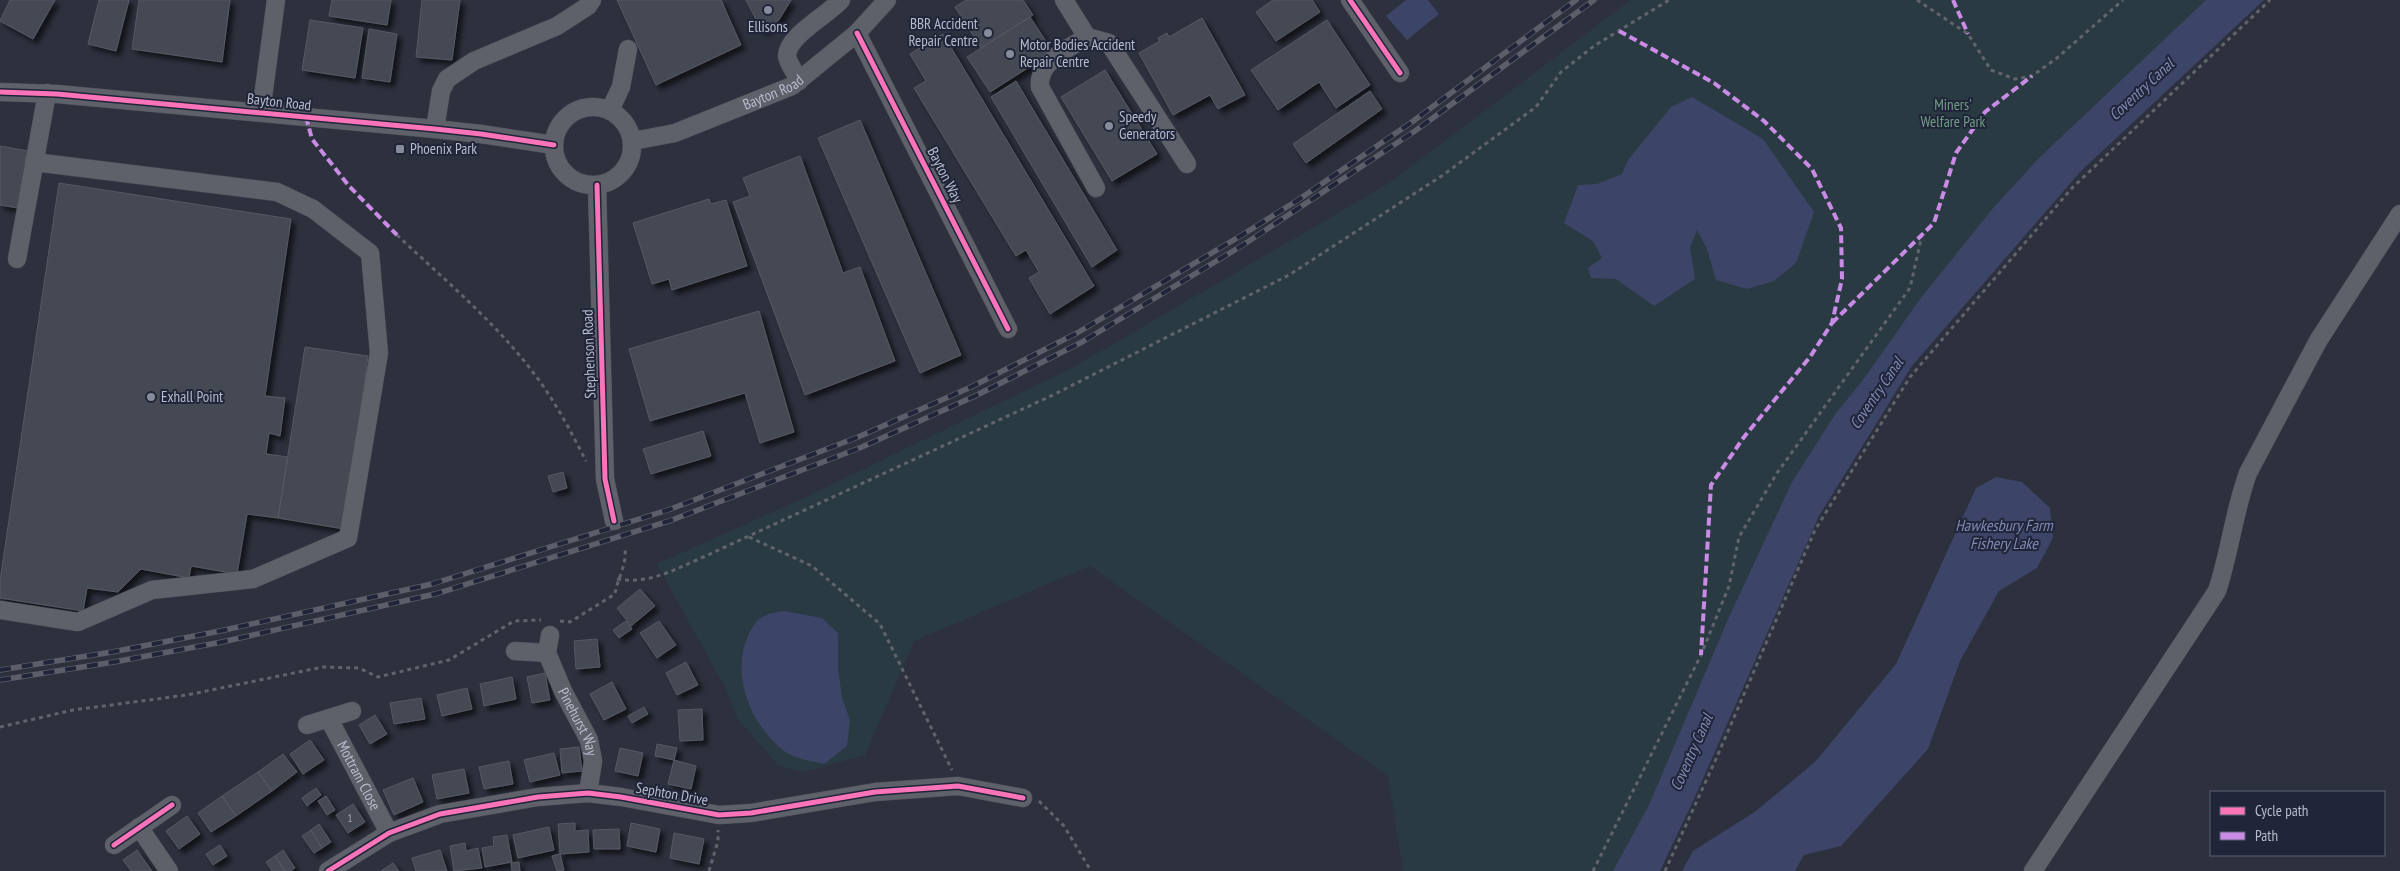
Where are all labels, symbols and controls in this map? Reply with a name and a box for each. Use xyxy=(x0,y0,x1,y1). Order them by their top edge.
marker: Ellisons xyxy=(762,4,774,16)
place label: BBR Accident Repair Centre xyxy=(908,14,978,50)
place label: Ellisons xyxy=(748,17,788,36)
marker: BBR Accident Repair Centre xyxy=(982,27,994,39)
place label: Motor Bodies Accident Repair Centre xyxy=(1020,35,1135,71)
marker: Motor Bodies Accident Repair Centre xyxy=(1004,48,1016,60)
water label: Coventry Canal xyxy=(2104,53,2179,124)
street label: Bayton Road xyxy=(740,70,807,114)
street label: Bayton Road xyxy=(246,89,312,114)
park label: Miners' Welfare Park xyxy=(1921,95,1986,131)
place label: Speedy Generators xyxy=(1119,107,1175,143)
marker: Speedy Generators xyxy=(1103,120,1115,132)
place label: Phoenix Park xyxy=(410,139,477,158)
marker: Phoenix Park xyxy=(394,143,406,155)
street label: Bayton Way xyxy=(923,144,968,206)
street label: Stephenson Road xyxy=(577,309,600,399)
water label: Coventry Canal xyxy=(1845,352,1908,433)
place label: Exhall Point xyxy=(161,387,223,406)
marker: Exhall Point xyxy=(145,391,157,403)
water label: Hawkesbury Farm Fishery Lake xyxy=(1955,515,2054,553)
street label: Pinehurst Way xyxy=(554,684,602,758)
water label: Coventry Canal xyxy=(1665,709,1717,793)
street label: Mottram Close xyxy=(333,738,385,813)
street label: Sephton Drive xyxy=(634,778,710,809)
legend xyxy=(2210,791,2385,856)
text: Cycle path xyxy=(2255,801,2308,820)
house number: 1 xyxy=(347,810,353,825)
text: Path xyxy=(2255,826,2278,845)

